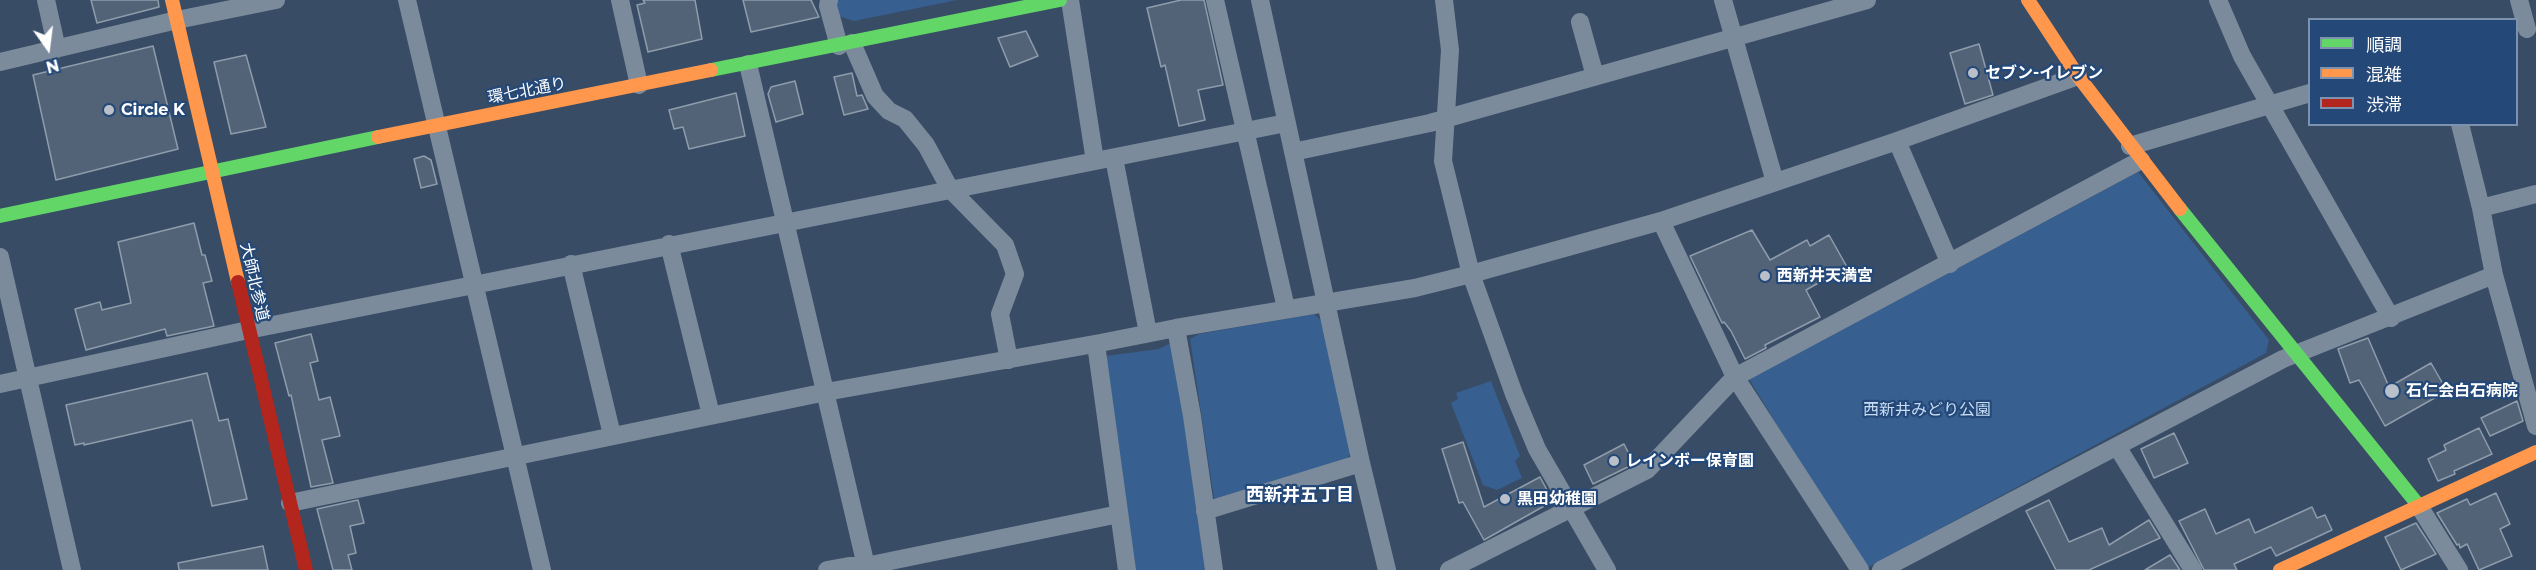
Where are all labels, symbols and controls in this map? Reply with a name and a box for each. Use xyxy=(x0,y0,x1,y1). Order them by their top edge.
north arrow xyxy=(18,18,78,78)
legend xyxy=(2308,18,2518,126)
text: 順調 xyxy=(2366,34,2402,56)
text: N xyxy=(44,55,61,77)
place label: セブン-イレブン xyxy=(1985,63,2103,83)
text: 混雑 xyxy=(2366,64,2402,86)
marker: セブン-イレブン xyxy=(1966,66,1980,80)
street label: 環七北通り xyxy=(486,74,568,108)
text: 渋滞 xyxy=(2366,94,2402,116)
place label: Circle K xyxy=(121,100,185,120)
marker: Circle K xyxy=(102,103,116,117)
street label: 大師北参道 xyxy=(236,241,272,323)
place label: 西新井天満宮 xyxy=(1777,266,1873,286)
marker: 西新井天満宮 xyxy=(1758,269,1772,283)
place label: 石仁会白石病院 xyxy=(2406,381,2518,401)
marker: 石仁会白石病院 xyxy=(2383,382,2401,400)
park label: 西新井みどり公園 xyxy=(1863,400,1991,420)
place label: レインボー保育園 xyxy=(1626,451,1754,471)
marker: レインボー保育園 xyxy=(1607,454,1621,468)
district label: 西新井五丁目 xyxy=(1246,485,1354,507)
place label: 黒田幼稚園 xyxy=(1517,489,1597,509)
marker: 黒田幼稚園 xyxy=(1498,492,1512,506)

